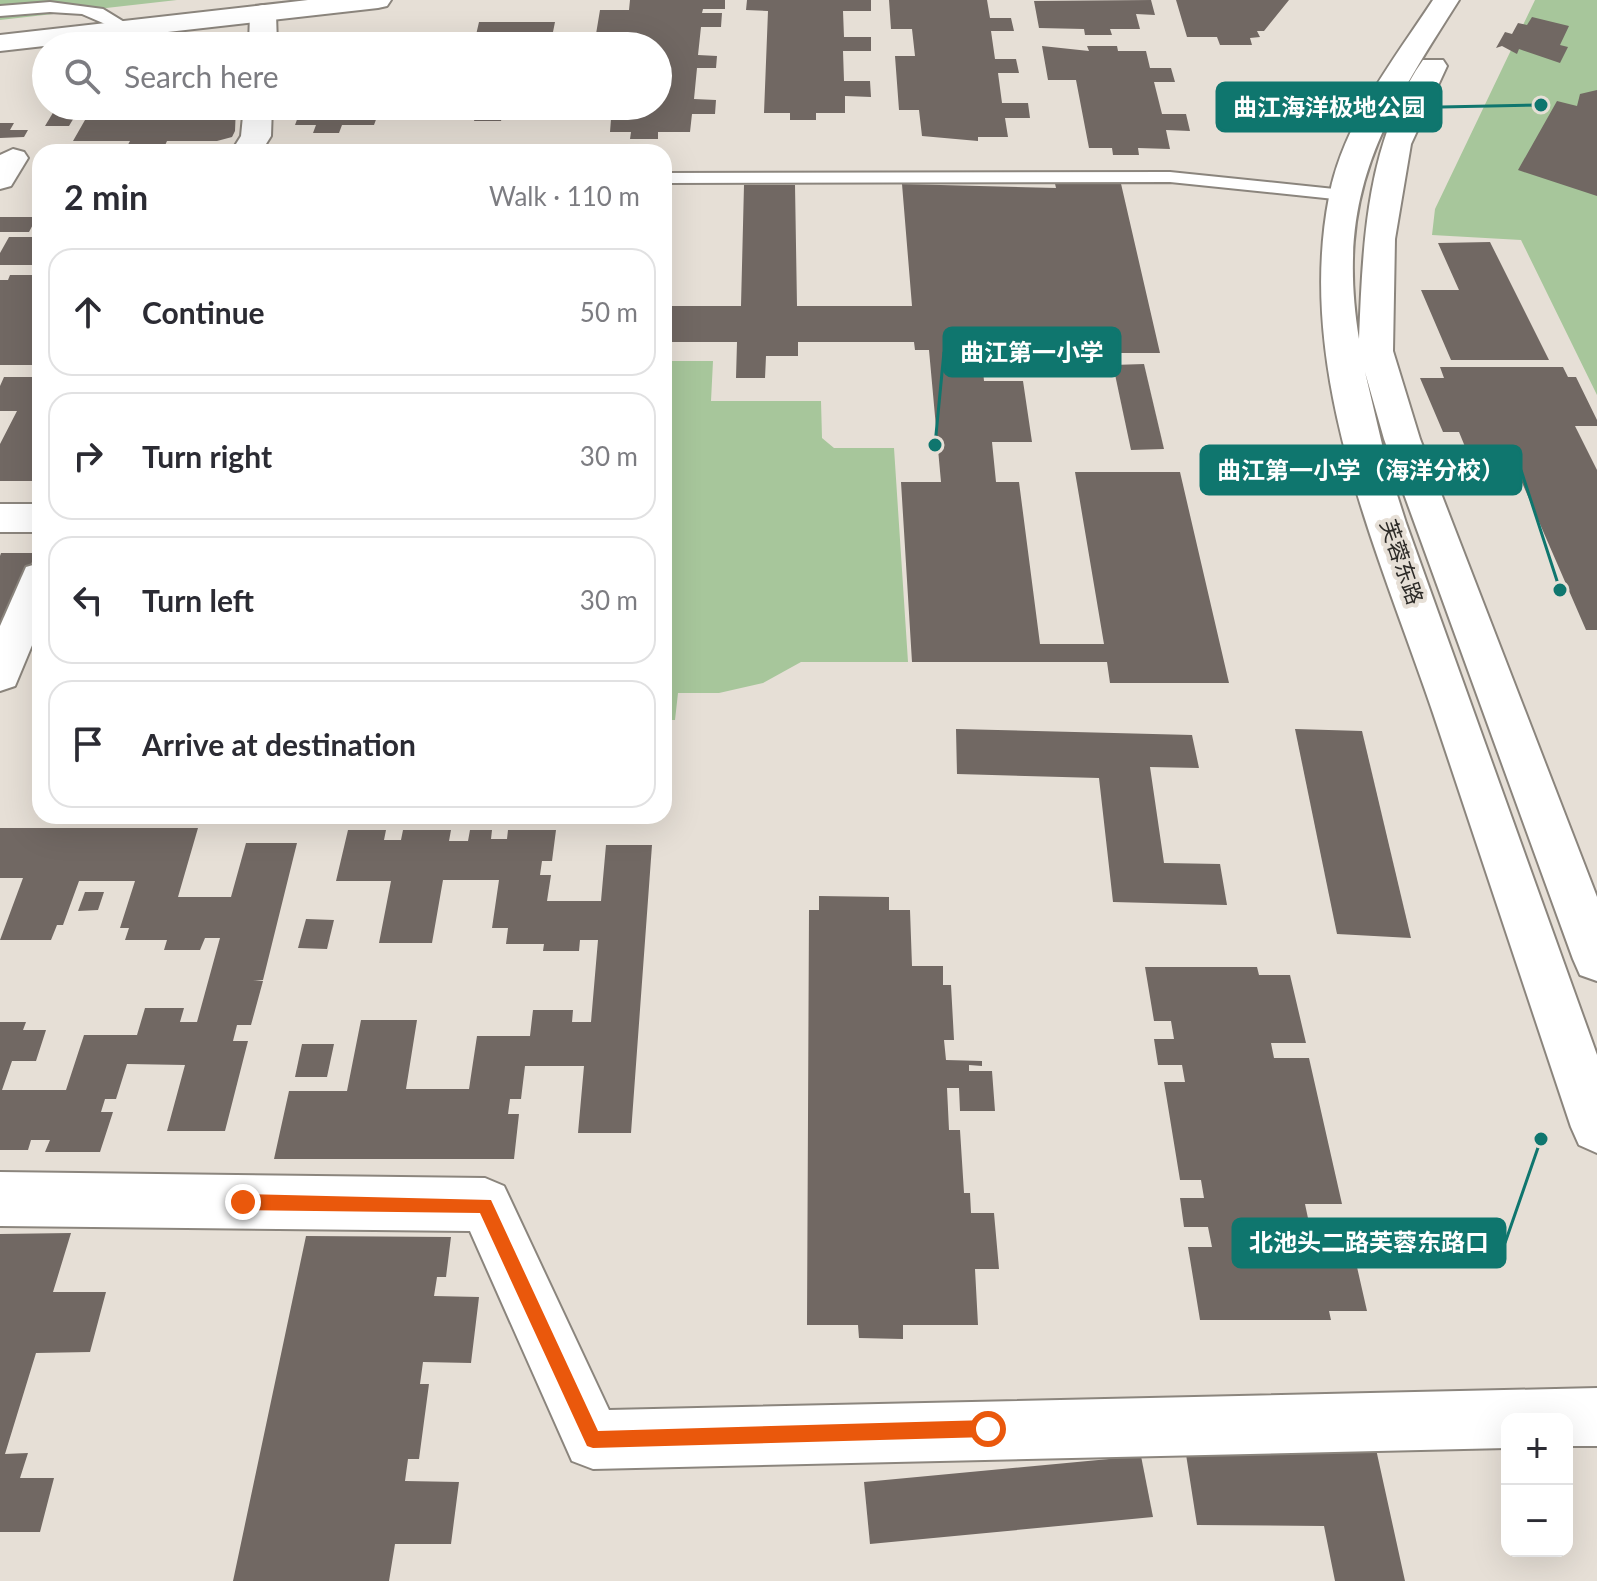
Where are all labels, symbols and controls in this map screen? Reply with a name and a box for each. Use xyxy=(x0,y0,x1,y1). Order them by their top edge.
search box xyxy=(32,32,672,120)
icon: search xyxy=(60,54,104,98)
text: Search here xyxy=(124,58,279,94)
callout: 曲江海洋极地公园 xyxy=(1217,83,1441,131)
text: 曲江海洋极地公园 xyxy=(1233,92,1425,121)
text: 2 min xyxy=(64,176,148,217)
text: Walk · 110 m xyxy=(489,180,640,212)
icon: ahead xyxy=(66,290,110,334)
text: Continue xyxy=(142,294,265,330)
text: 50 m xyxy=(580,296,638,328)
callout: 曲江第一小学 xyxy=(944,328,1120,376)
text: 曲江第一小学 xyxy=(960,337,1104,366)
icon: right xyxy=(66,434,110,478)
text: Turn right xyxy=(142,438,272,474)
text: 30 m xyxy=(580,440,638,472)
callout: 曲江第一小学（海洋分校） xyxy=(1201,446,1521,494)
text: 曲江第一小学（海洋分校） xyxy=(1217,455,1505,484)
street label: 芙蓉东路 xyxy=(1375,516,1430,608)
icon: left xyxy=(66,578,110,622)
text: Turn left xyxy=(142,582,254,618)
text: 30 m xyxy=(580,584,638,616)
icon: arrive xyxy=(66,722,110,766)
text: Arrive at destination xyxy=(142,726,416,762)
route end xyxy=(225,1184,261,1220)
callout: 北池头二路芙蓉东路口 xyxy=(1233,1219,1505,1267)
text: 北池头二路芙蓉东路口 xyxy=(1249,1227,1489,1256)
route start xyxy=(970,1411,1006,1447)
map controls xyxy=(1501,1413,1573,1557)
button: + xyxy=(1501,1413,1573,1485)
button: − xyxy=(1501,1485,1573,1557)

